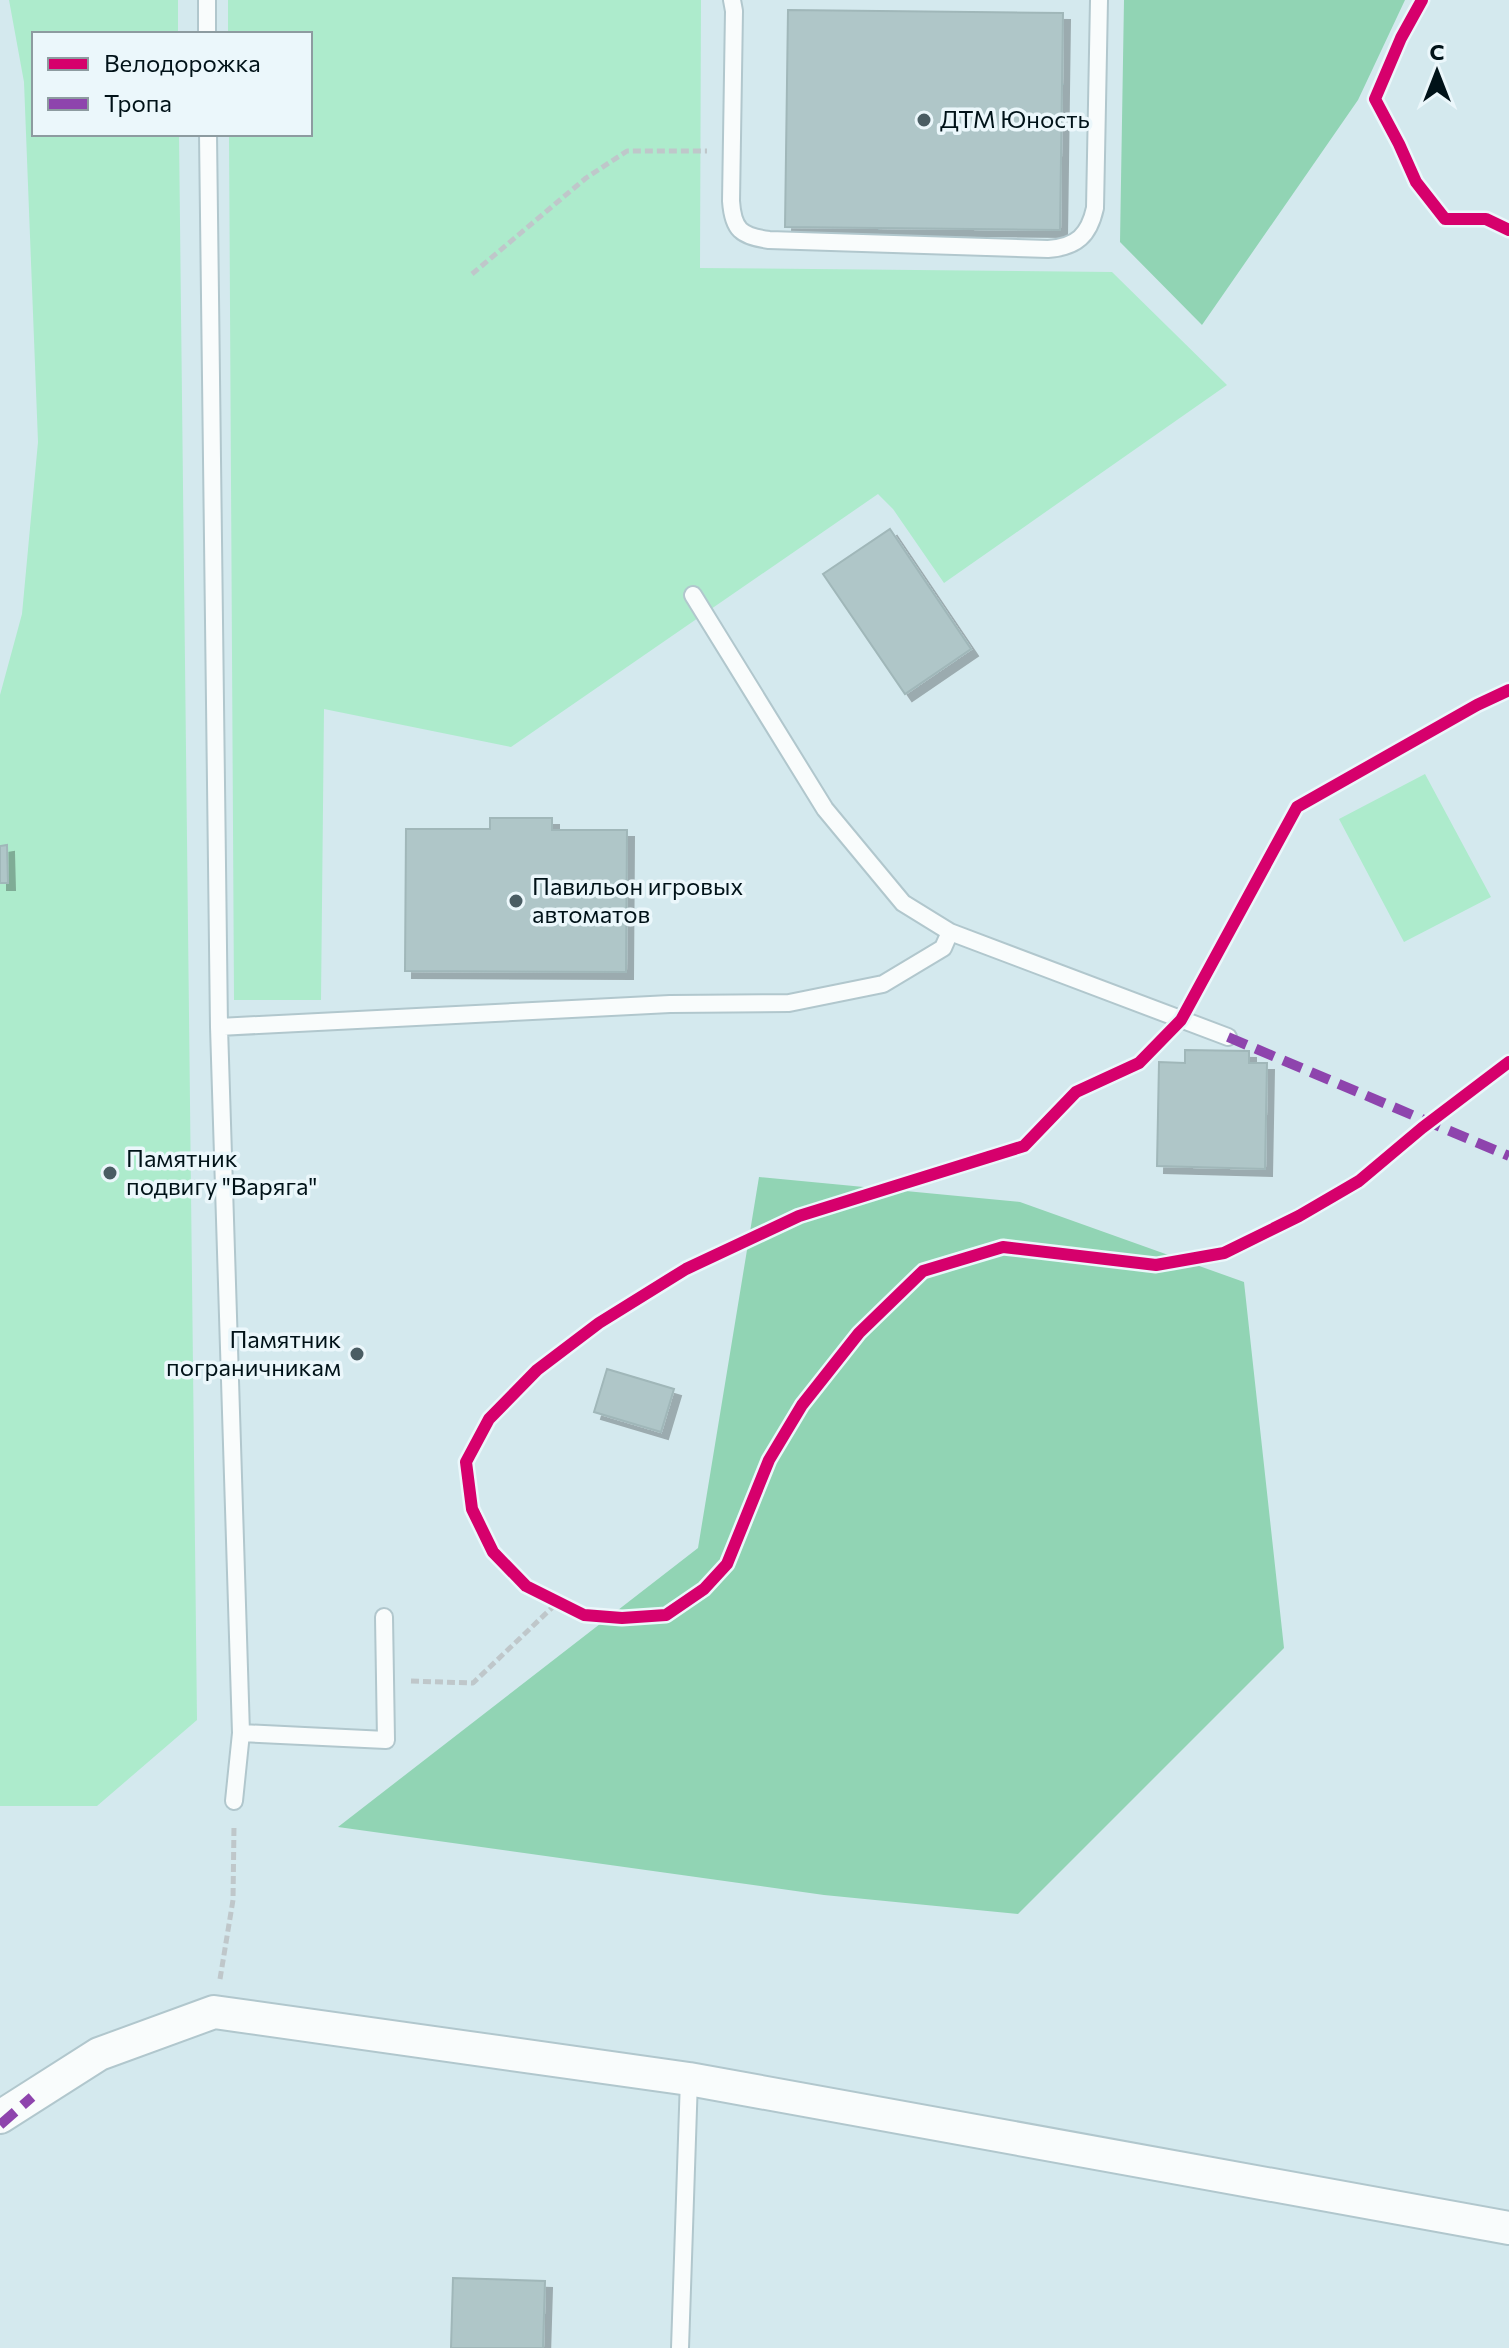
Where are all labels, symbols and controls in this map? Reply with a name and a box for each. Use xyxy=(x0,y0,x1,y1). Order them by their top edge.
legend xyxy=(32,32,312,136)
north arrow xyxy=(1397,32,1477,112)
text: С xyxy=(1429,38,1445,65)
text: Велодорожка xyxy=(104,48,261,77)
text: Тропа xyxy=(104,88,172,117)
place label: ДТМ Юность xyxy=(940,104,1090,133)
marker: ДТМ Юность xyxy=(915,111,933,129)
place label: Павильон игровых автоматов xyxy=(532,871,743,928)
marker: Павильон игровых автоматов xyxy=(507,892,525,910)
place label: Памятник подвигу "Варяга" xyxy=(126,1143,317,1200)
marker: Памятник подвигу "Варяга" xyxy=(101,1164,119,1182)
place label: Памятник пограничникам xyxy=(166,1324,341,1381)
marker: Памятник пограничникам xyxy=(348,1345,366,1363)

